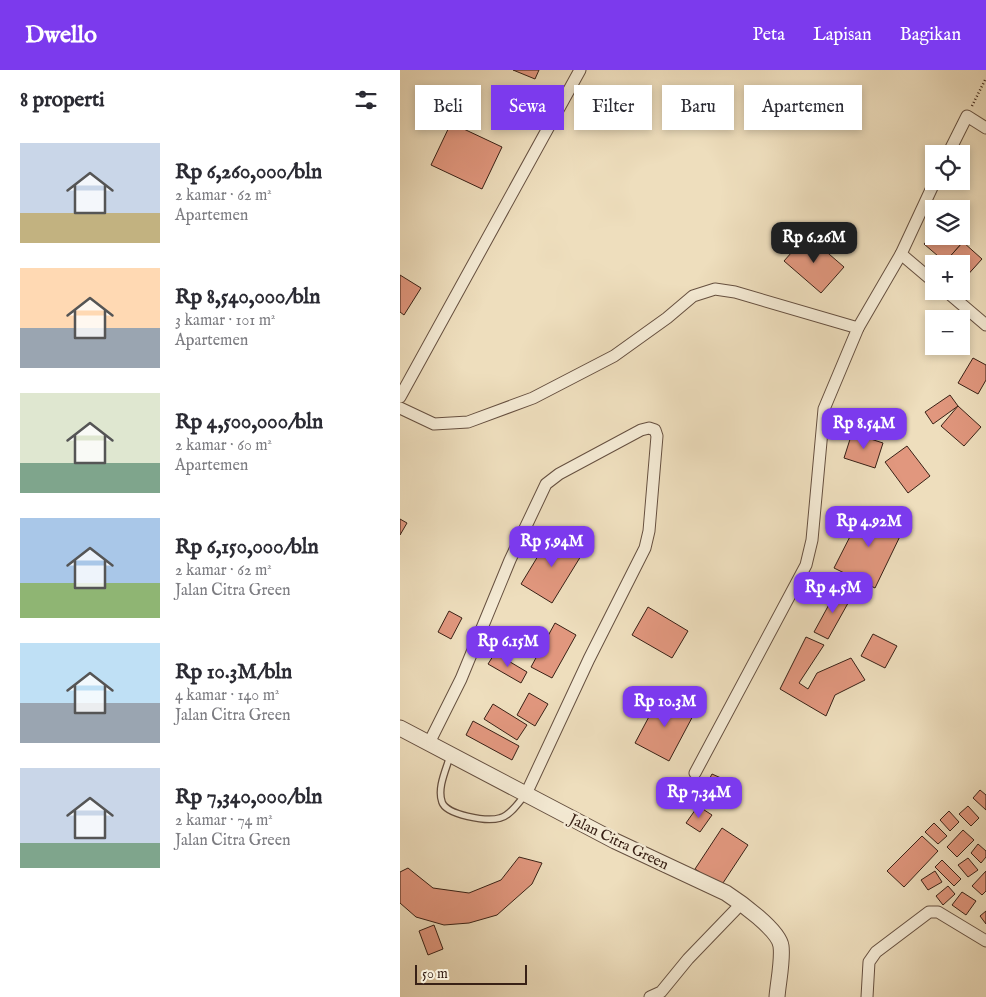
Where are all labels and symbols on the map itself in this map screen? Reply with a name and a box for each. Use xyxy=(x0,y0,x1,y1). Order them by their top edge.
pin: Rp 6.26M xyxy=(762,222,866,264)
pin: Rp 8.54M xyxy=(812,408,916,450)
pin: Rp 4.92M xyxy=(817,506,921,548)
pin: Rp 5.94M xyxy=(500,526,604,568)
pin: Rp 4.5M xyxy=(787,572,879,614)
pin: Rp 6.15M xyxy=(456,626,560,668)
pin: Rp 10.3M xyxy=(613,686,717,728)
pin: Rp 7.34M xyxy=(647,776,751,819)
street label: Jalan Citra Green xyxy=(564,809,672,874)
scale bar xyxy=(415,962,528,985)

